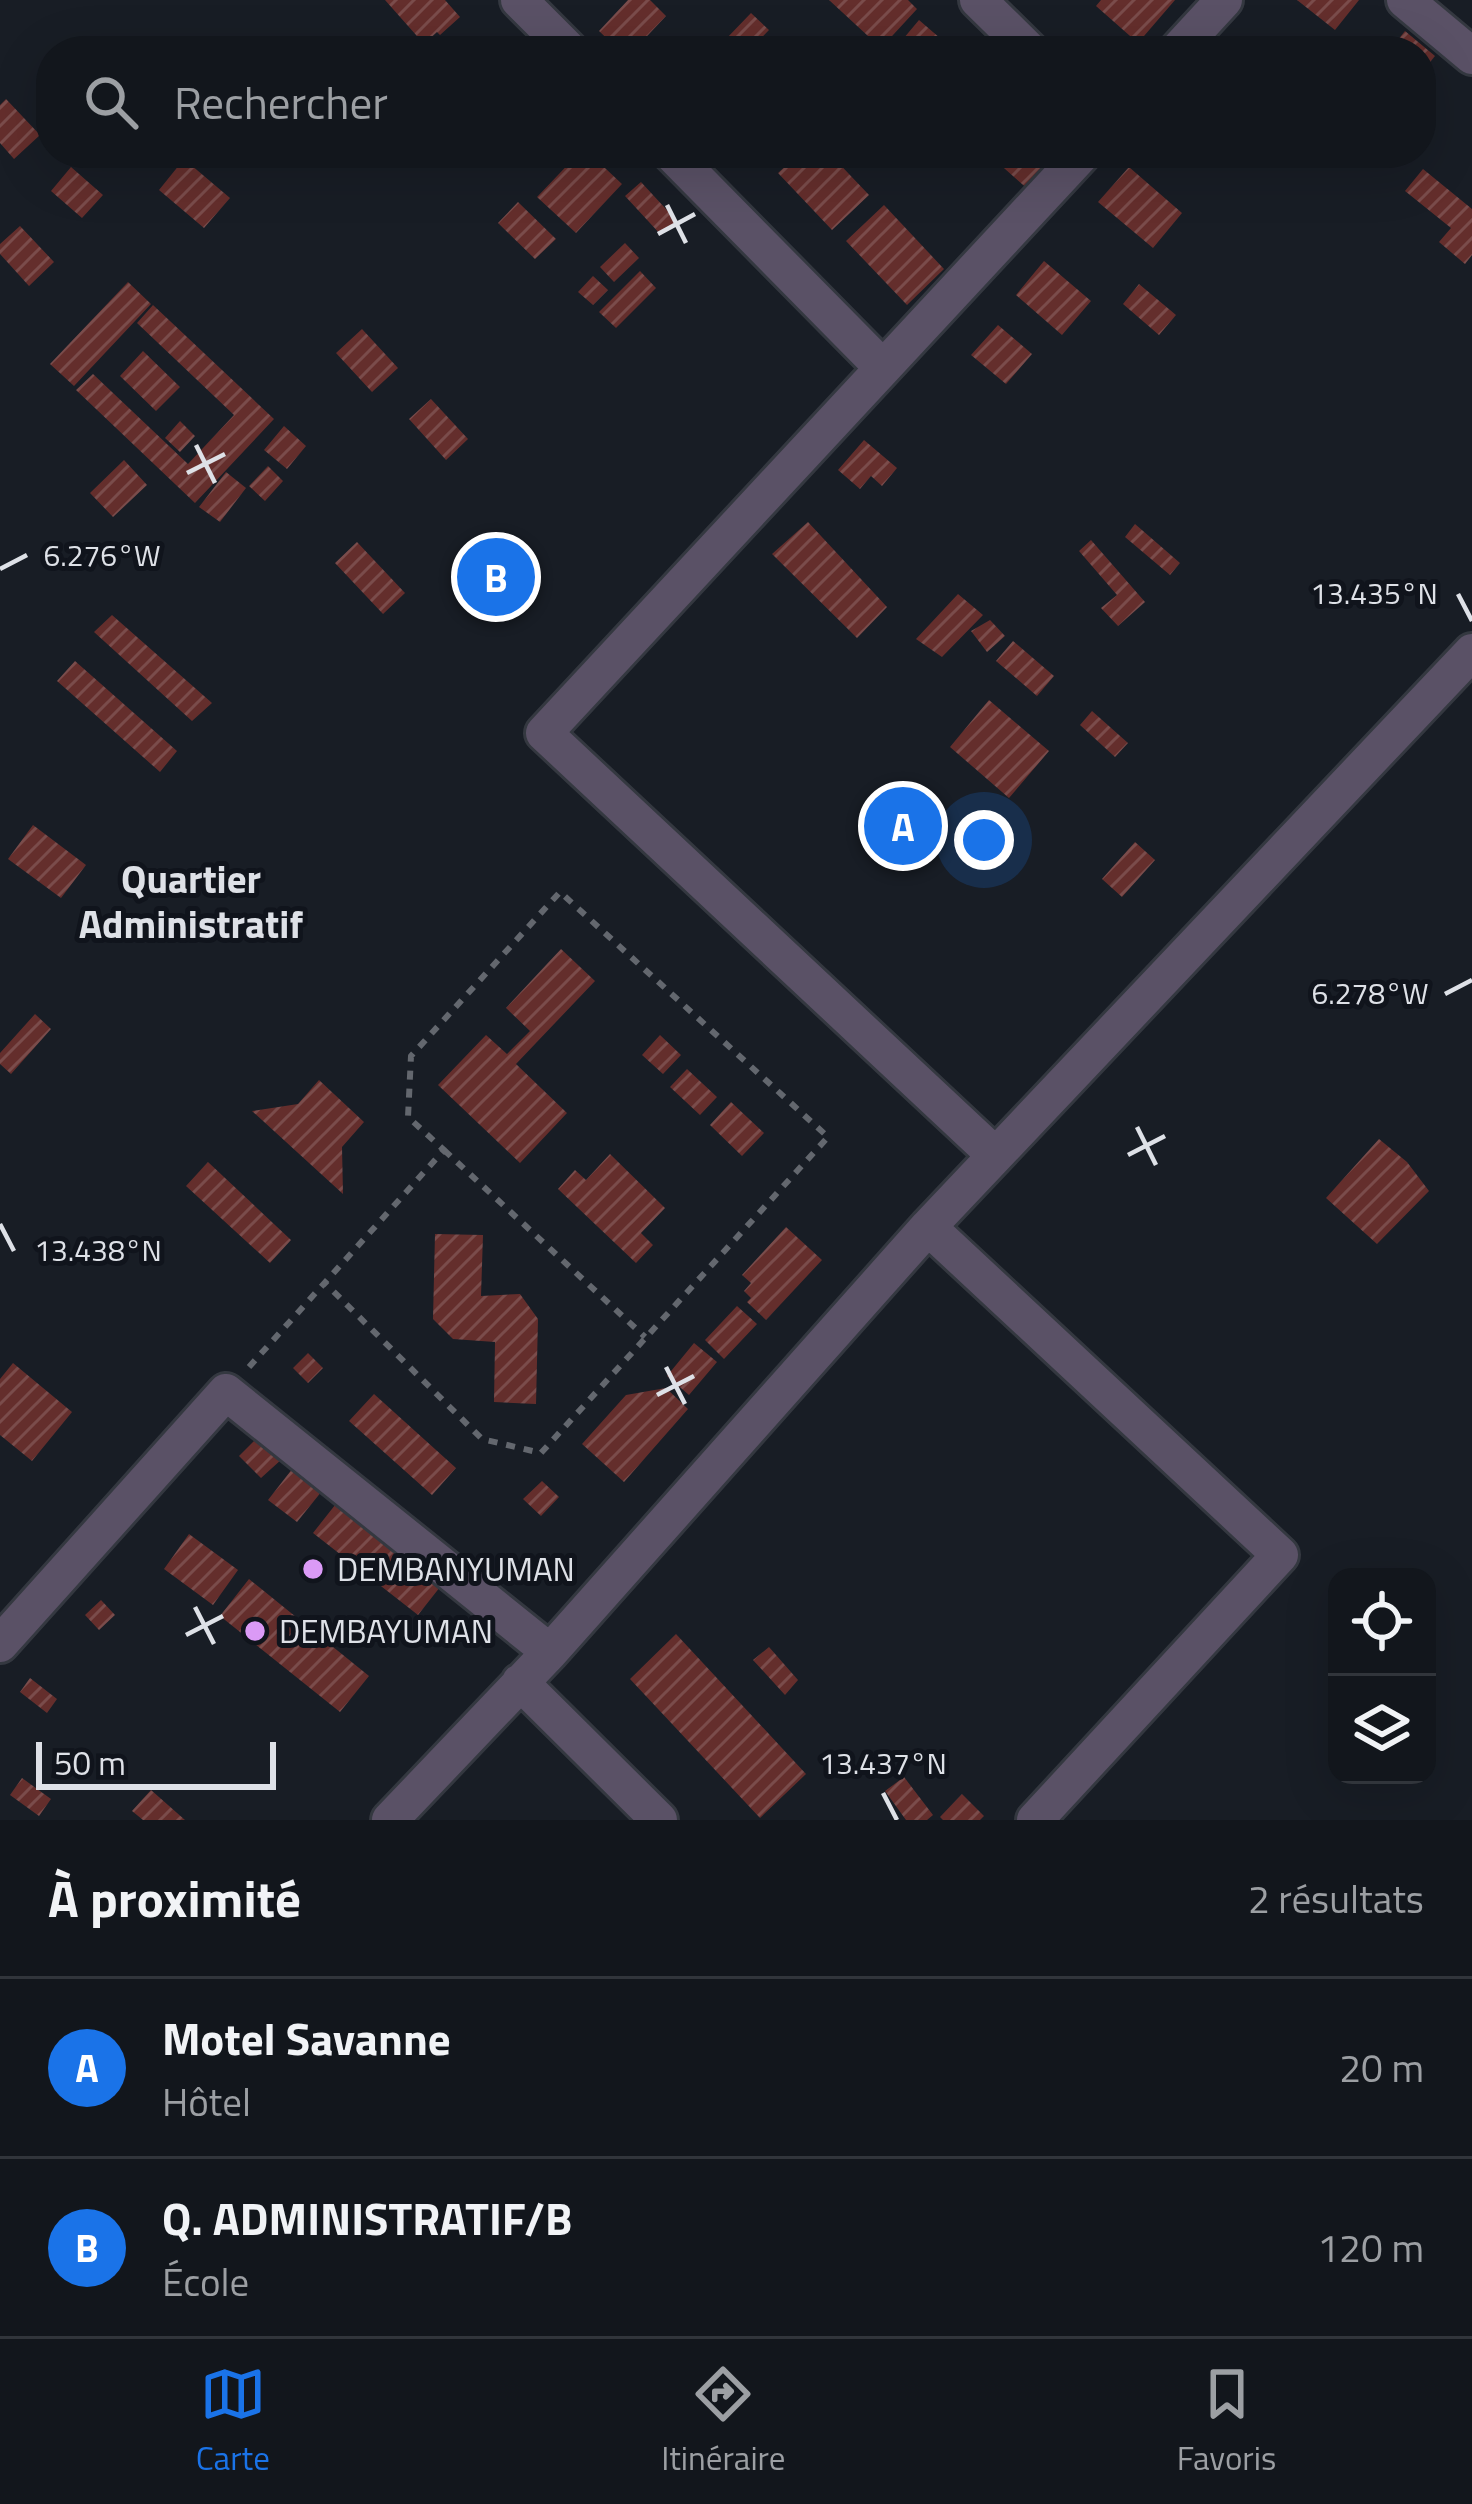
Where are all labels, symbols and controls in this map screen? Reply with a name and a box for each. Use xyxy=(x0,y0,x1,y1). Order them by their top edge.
search box xyxy=(36,36,1436,168)
text: Rechercher xyxy=(174,68,388,136)
icon: search xyxy=(78,69,144,135)
text: 6.276°W xyxy=(43,532,161,578)
pin: B xyxy=(457,532,535,622)
text: 13.435°N xyxy=(1310,570,1438,616)
pin: A xyxy=(864,781,942,871)
your location xyxy=(954,810,1014,870)
district label: Quartier Administratif xyxy=(79,849,303,953)
text: 6.278°W xyxy=(1311,970,1429,1016)
text: 13.438°N xyxy=(34,1227,162,1273)
place label: DEMBANYUMAN xyxy=(337,1544,575,1594)
marker: DEMBANYUMAN xyxy=(300,1556,326,1582)
map controls xyxy=(1328,1568,1436,1784)
button: locate xyxy=(1328,1568,1436,1676)
place label: DEMBAYUMAN xyxy=(279,1606,493,1656)
marker: DEMBAYUMAN xyxy=(242,1618,268,1644)
button: layers xyxy=(1328,1676,1436,1784)
scale bar xyxy=(36,1736,276,1789)
text: 50 m xyxy=(54,1738,126,1788)
text: 13.437°N xyxy=(819,1740,947,1786)
text: À proximité xyxy=(48,1859,301,1937)
text: 2 résultats xyxy=(1248,1869,1424,1928)
text: Motel Savanne xyxy=(162,2004,451,2072)
text: A xyxy=(75,2038,99,2097)
text: 20 m xyxy=(1339,2038,1424,2097)
text: Hôtel xyxy=(162,2072,251,2131)
text: Q. ADMINISTRATIF/B xyxy=(162,2184,572,2252)
text: B xyxy=(75,2218,99,2277)
text: 120 m xyxy=(1317,2218,1424,2277)
text: École xyxy=(162,2252,249,2311)
tab: Carte xyxy=(196,2361,270,2483)
tab: Itinéraire xyxy=(661,2361,785,2483)
tab: Favoris xyxy=(1177,2361,1276,2483)

